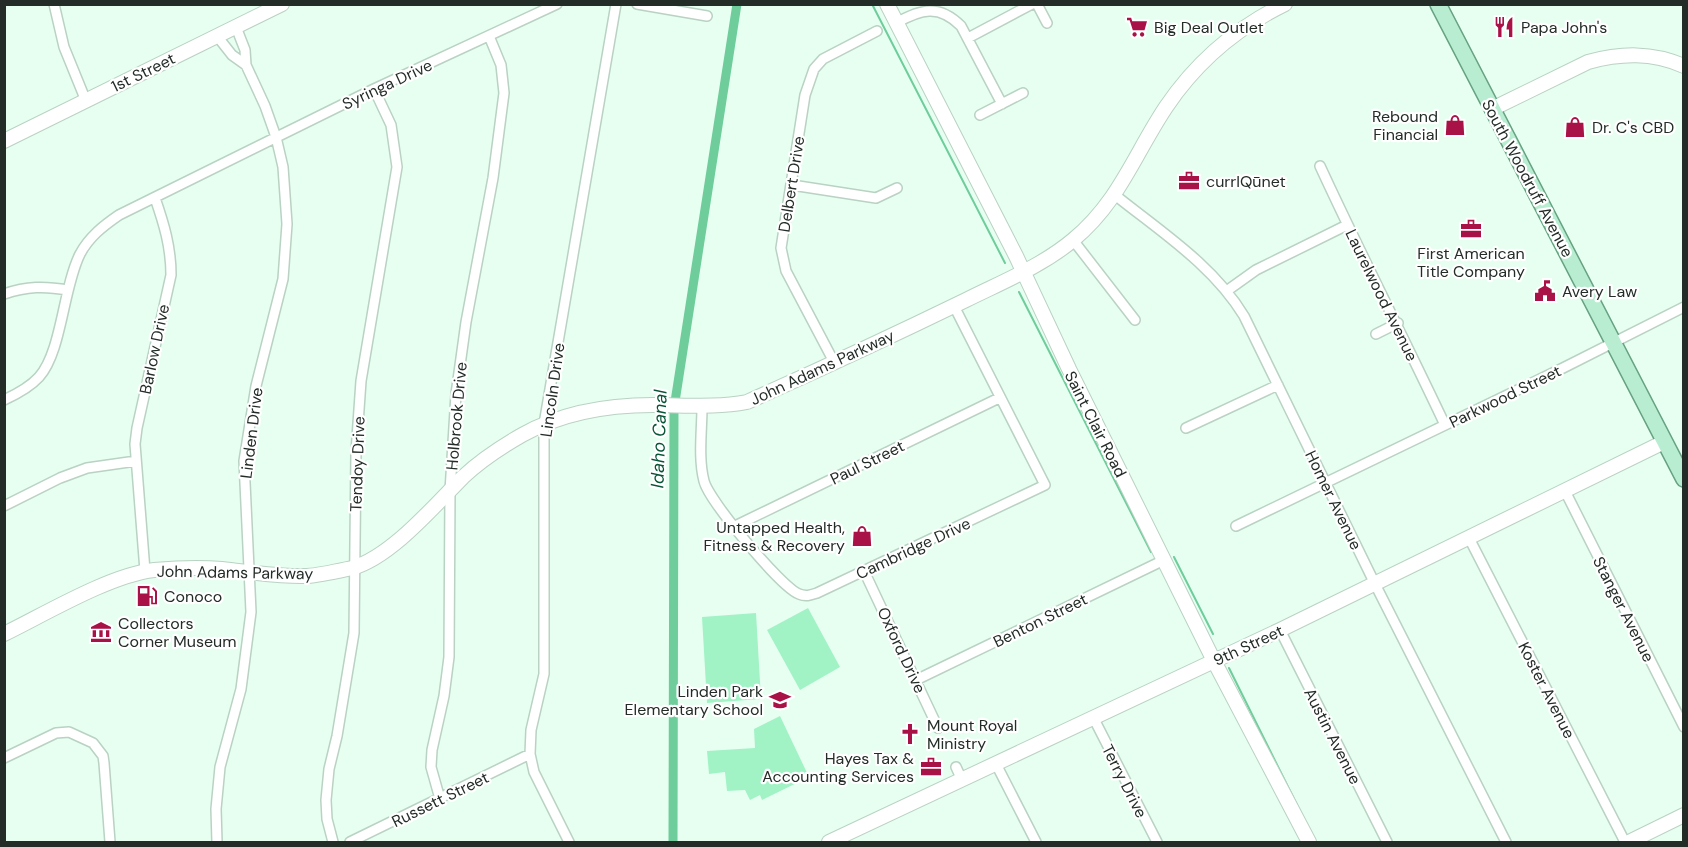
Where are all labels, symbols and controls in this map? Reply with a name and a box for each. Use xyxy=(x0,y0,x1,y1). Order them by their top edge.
supermarket icon: Big Deal Outlet xyxy=(1125,15,1149,39)
restaurant icon: Papa John's xyxy=(1492,15,1516,39)
place label: Big Deal Outlet xyxy=(1154,17,1264,38)
place label: Papa John's xyxy=(1521,17,1607,38)
street label: 1st Street xyxy=(108,48,179,97)
street label: Syringa Drive xyxy=(339,54,436,114)
street label: South Woodruff Avenue xyxy=(1477,96,1578,261)
place label: Rebound Financial xyxy=(1372,106,1438,145)
shop icon: Rebound Financial xyxy=(1443,113,1467,137)
shop icon: Dr. C's CBD xyxy=(1563,115,1587,139)
place label: Dr. C's CBD xyxy=(1592,117,1674,138)
street label: Delbert Drive xyxy=(774,134,809,234)
office icon: currIQūnet xyxy=(1177,169,1201,193)
place label: currIQūnet xyxy=(1206,171,1286,192)
office icon: First American Title Company xyxy=(1459,217,1483,241)
street label: Laurelwood Avenue xyxy=(1341,226,1423,365)
place label: First American Title Company xyxy=(1417,243,1525,282)
public building icon: Avery Law xyxy=(1533,279,1557,303)
place label: Avery Law xyxy=(1562,281,1637,302)
street label: Barlow Drive xyxy=(135,302,174,396)
street label: John Adams Parkway xyxy=(747,325,898,410)
street label: Lincoln Drive xyxy=(535,342,570,439)
street label: Parkwood Street xyxy=(1446,360,1565,433)
street label: Holbrook Drive xyxy=(441,361,472,471)
street label: Saint Clair Road xyxy=(1060,368,1131,481)
street label: Linden Drive xyxy=(235,386,268,480)
water label: Idaho Canal xyxy=(645,388,673,489)
street label: Tendoy Drive xyxy=(345,416,370,512)
street label: Paul Street xyxy=(827,435,908,489)
street label: Homer Avenue xyxy=(1300,447,1367,553)
street label: Cambridge Drive xyxy=(853,513,974,584)
place label: Untapped Health, Fitness & Recovery xyxy=(703,517,845,556)
shop icon: Untapped Health, Fitness & Recovery xyxy=(850,524,874,548)
street label: Stanger Avenue xyxy=(1588,553,1659,666)
street label: John Adams Parkway xyxy=(157,561,314,584)
fuel station icon: Conoco xyxy=(135,584,159,608)
place label: Conoco xyxy=(164,586,222,607)
street label: Benton Street xyxy=(990,589,1091,652)
street label: Oxford Drive xyxy=(872,604,931,697)
place label: Collectors Corner Museum xyxy=(118,613,237,652)
museum icon: Collectors Corner Museum xyxy=(89,620,113,644)
street label: 9th Street xyxy=(1210,620,1287,671)
street label: Koster Avenue xyxy=(1513,638,1580,742)
place label: Linden Park Elementary School xyxy=(625,681,763,720)
street label: Austin Avenue xyxy=(1299,685,1366,788)
school or university icon: Linden Park Elementary School xyxy=(768,688,792,712)
place label: Mount Royal Ministry xyxy=(927,715,1017,754)
church icon: Mount Royal Ministry xyxy=(898,722,922,746)
street label: Terry Drive xyxy=(1097,741,1152,821)
place label: Hayes Tax & Accounting Services xyxy=(762,748,914,787)
office icon: Hayes Tax & Accounting Services xyxy=(919,755,943,779)
street label: Russett Street xyxy=(388,767,492,832)

